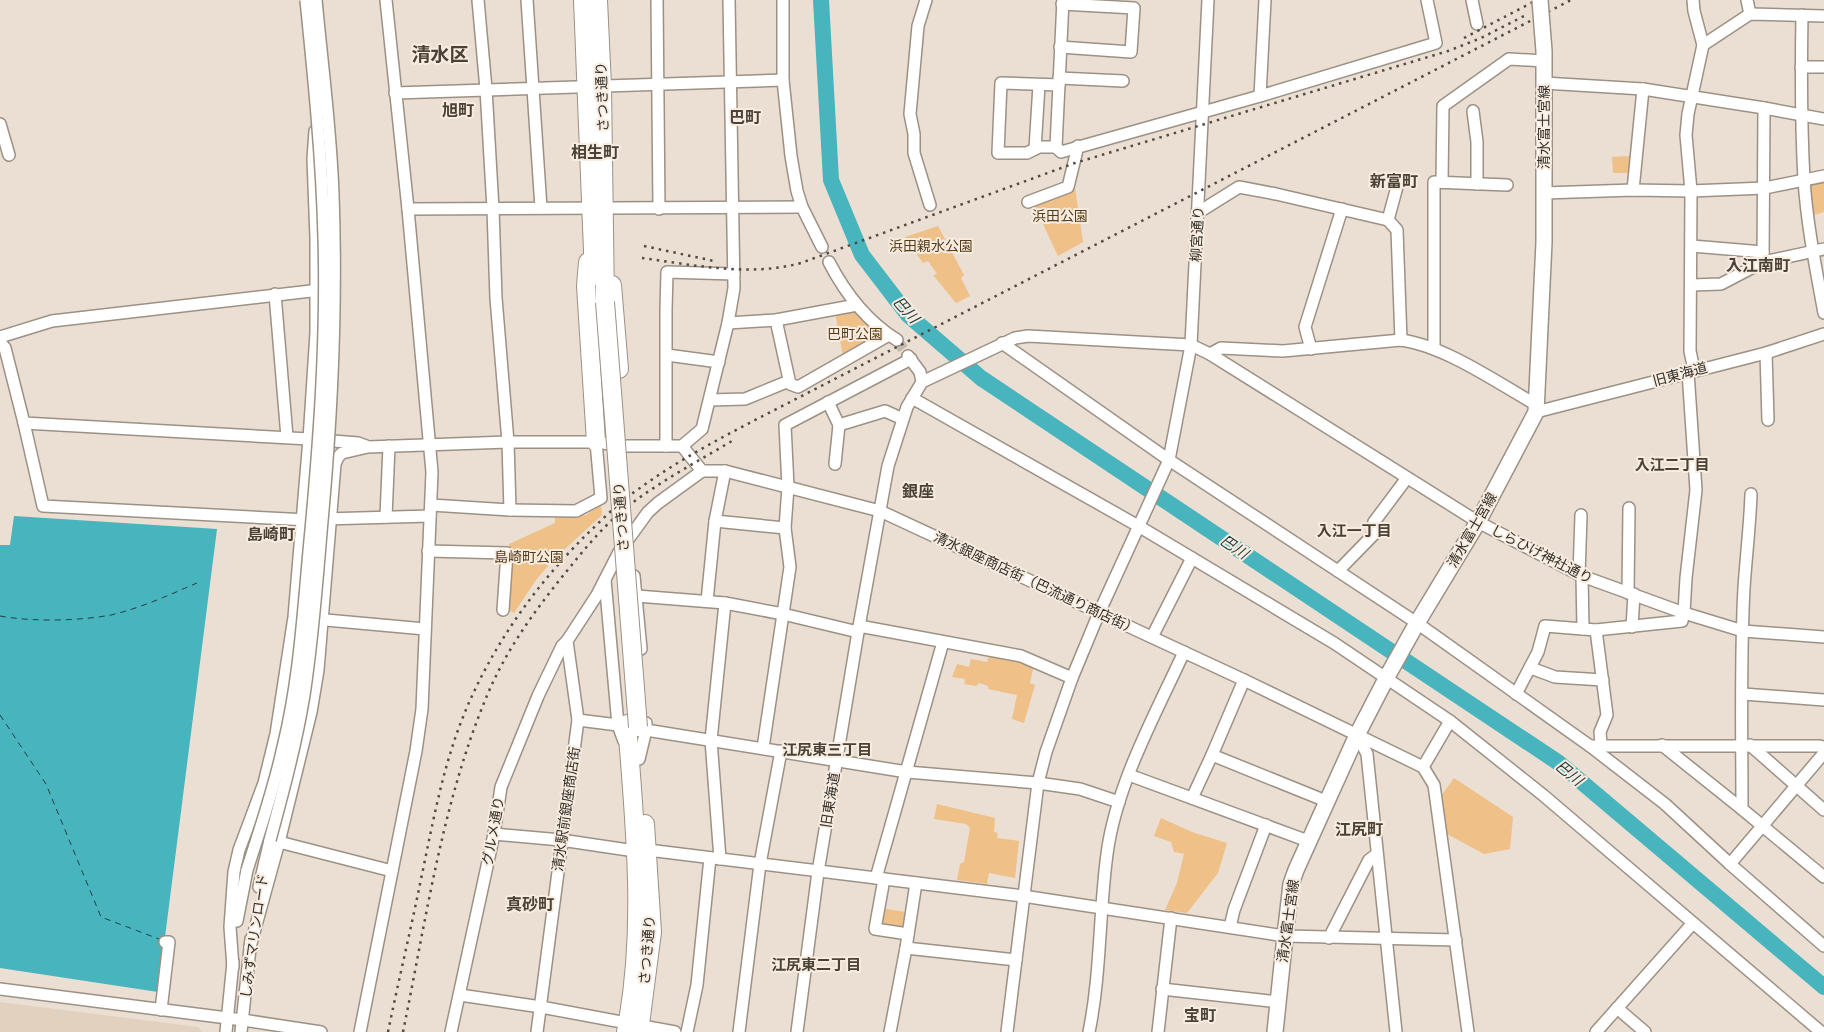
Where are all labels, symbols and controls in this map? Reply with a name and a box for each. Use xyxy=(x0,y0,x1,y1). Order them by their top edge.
district label: 清水区 xyxy=(411,43,469,66)
street label: さつき通り xyxy=(593,62,611,132)
street label: 清水富士宮線 xyxy=(1536,85,1552,169)
district label: 旭町 xyxy=(442,101,474,120)
district label: 巴町 xyxy=(729,108,761,127)
district label: 相生町 xyxy=(571,143,619,162)
district label: 新富町 xyxy=(1370,172,1418,191)
street label: 柳宮通り xyxy=(1188,206,1206,262)
park label: 浜田公園 xyxy=(1032,208,1088,224)
park label: 浜田親水公園 xyxy=(889,238,973,254)
district label: 入江南町 xyxy=(1726,256,1790,275)
water label: 巴川 xyxy=(889,293,924,329)
park label: 巴町公園 xyxy=(827,326,883,342)
street label: 旧東海道 xyxy=(1651,359,1709,389)
district label: 入江二丁目 xyxy=(1634,456,1710,474)
street label: さつき通り xyxy=(611,482,631,552)
district label: 銀座 xyxy=(902,482,934,501)
street label: 清水富士宮線 xyxy=(1444,490,1500,570)
street label: しらひげ神社通り xyxy=(1488,521,1596,587)
district label: 入江一丁目 xyxy=(1316,522,1392,540)
district label: 島崎町 xyxy=(247,525,295,544)
street label: 清水銀座商店街（巴流通り商店街） xyxy=(931,528,1141,638)
water label: 巴川 xyxy=(1217,531,1253,564)
park label: 島崎町公園 xyxy=(494,549,564,565)
district label: 江尻東三丁目 xyxy=(782,741,872,759)
street label: 清水駅前銀座商店街 xyxy=(549,745,583,873)
water label: 巴川 xyxy=(1552,757,1588,791)
street label: 旧東海道 xyxy=(818,771,842,829)
street label: グルメ通り xyxy=(479,795,507,867)
district label: 江尻町 xyxy=(1335,820,1383,839)
street label: しみずマリンロード xyxy=(237,872,271,1000)
street label: 清水富士宮線 xyxy=(1274,878,1302,964)
district label: 真砂町 xyxy=(506,895,554,914)
street label: さつき通り xyxy=(636,914,658,986)
district label: 江尻東二丁目 xyxy=(771,956,861,974)
district label: 宝町 xyxy=(1184,1006,1216,1025)

